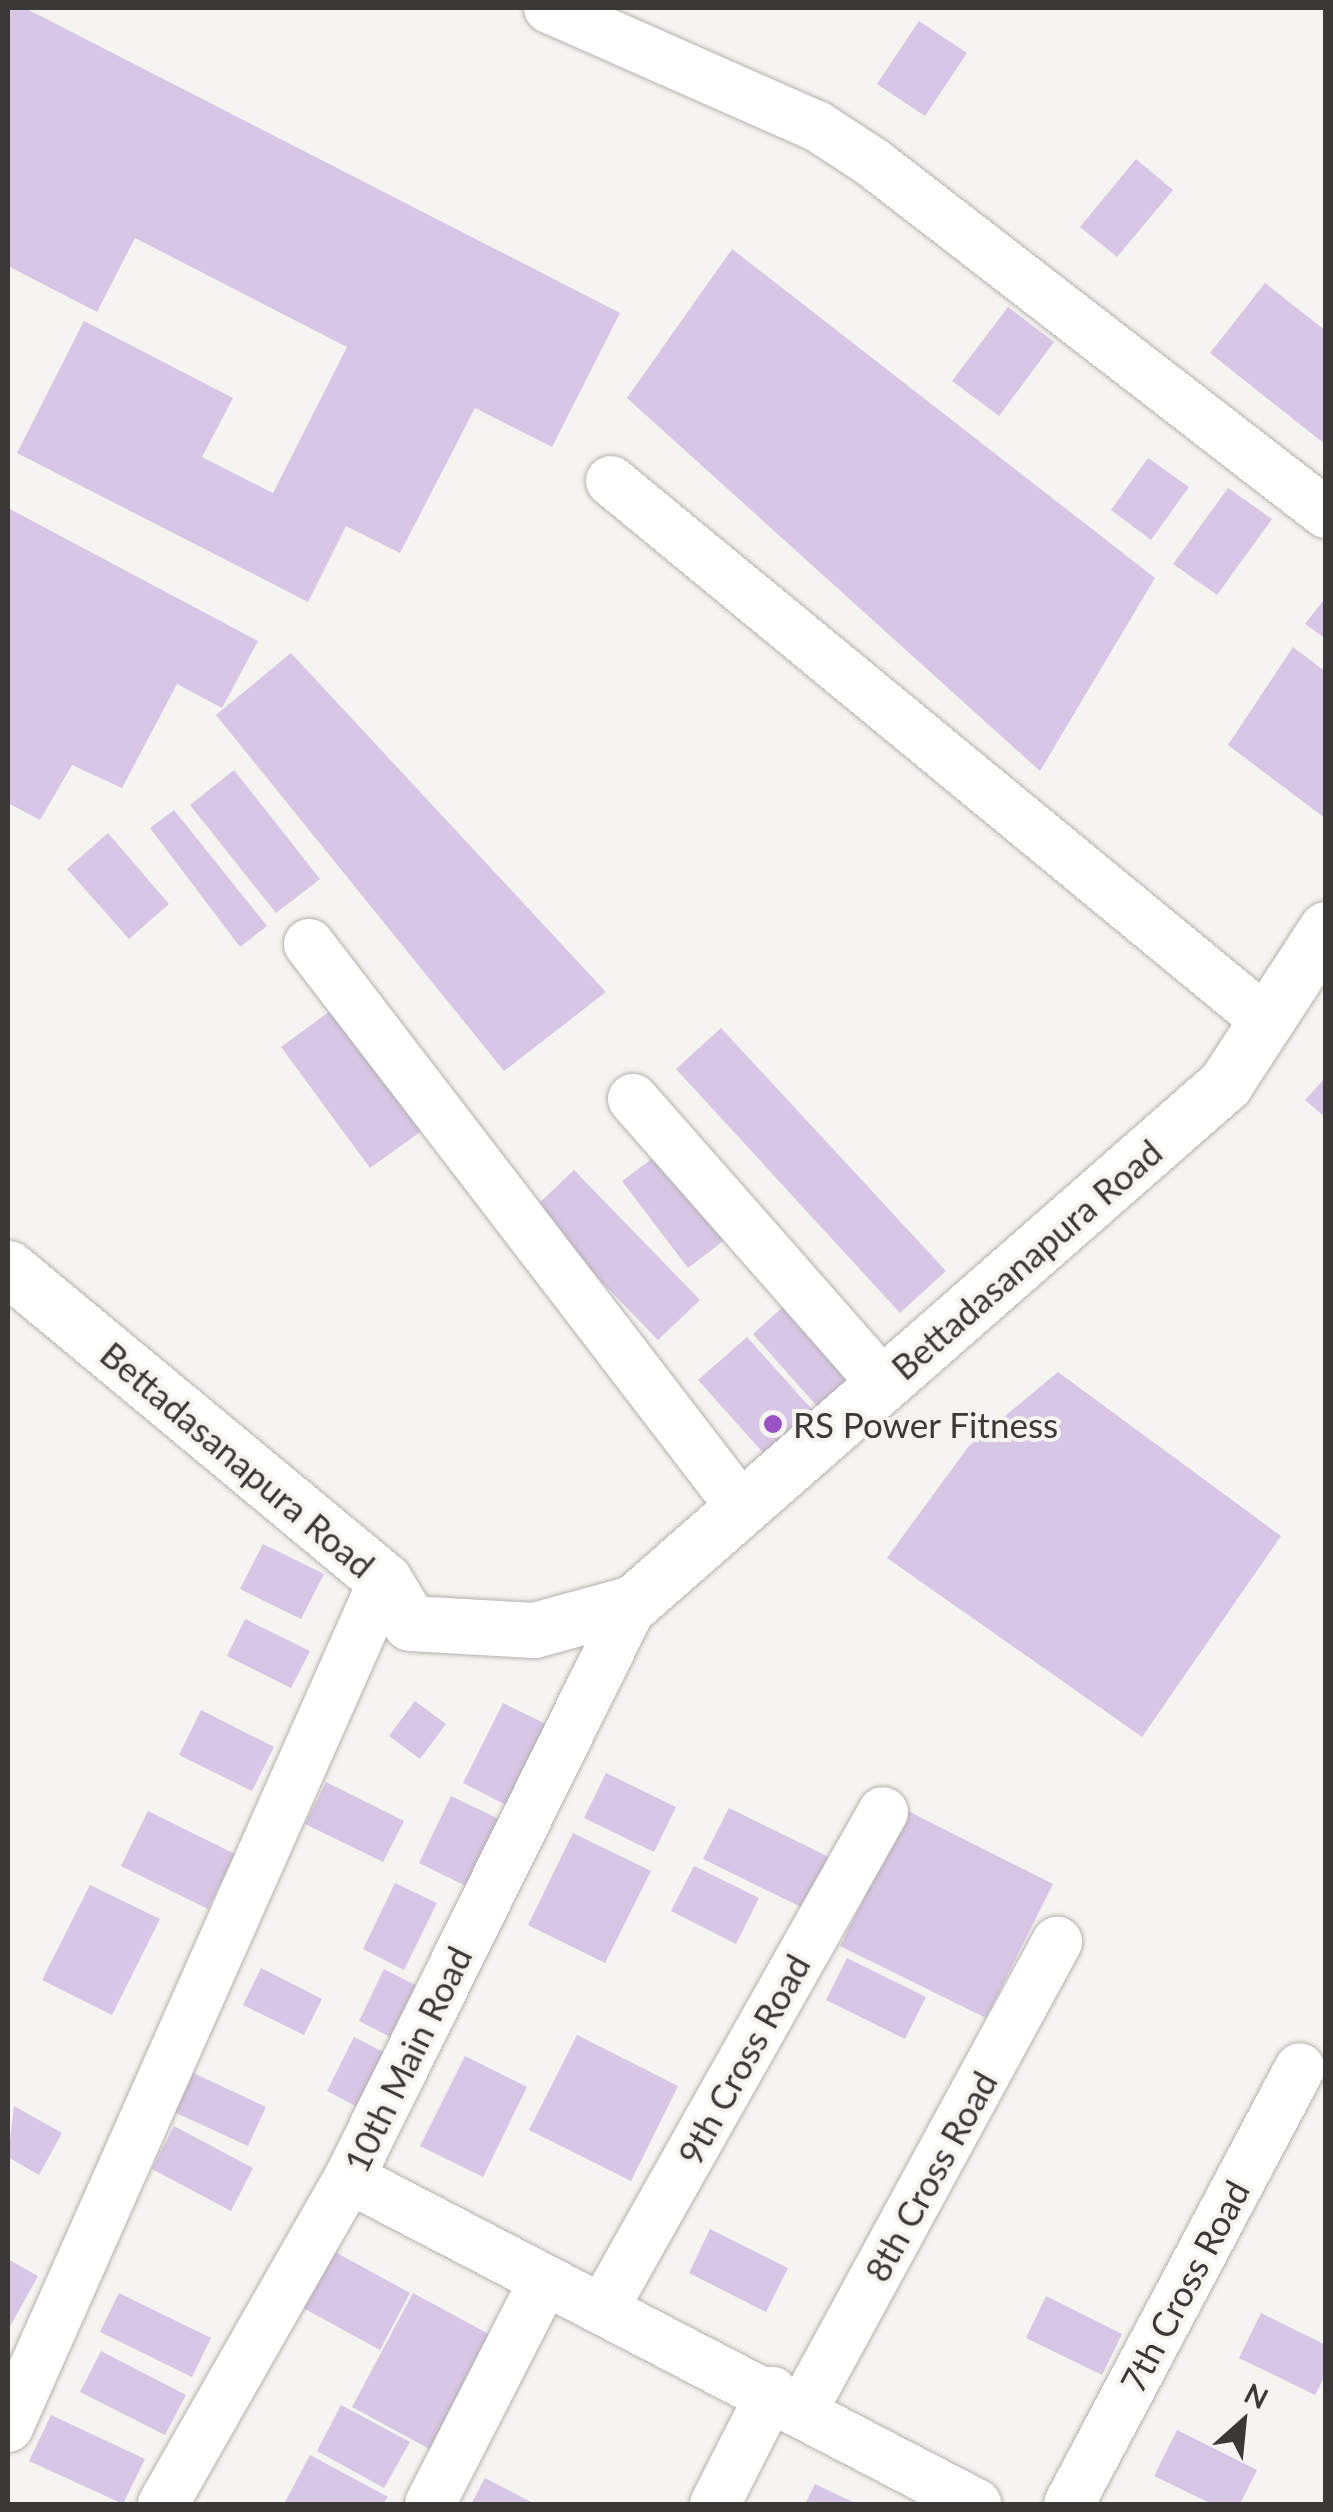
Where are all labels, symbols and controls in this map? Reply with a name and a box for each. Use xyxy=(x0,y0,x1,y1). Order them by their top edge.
street label: Bettadasanapura Road xyxy=(882,1130,1170,1388)
street label: Bettadasanapura Road xyxy=(93,1332,383,1586)
place label: RS Power Fitness xyxy=(793,1403,1059,1445)
marker: RS Power Fitness xyxy=(762,1413,784,1435)
street label: 10th Main Road xyxy=(334,1939,480,2179)
street label: 9th Cross Road xyxy=(668,1947,818,2171)
street label: 8th Cross Road xyxy=(855,2064,1005,2288)
street label: 7th Cross Road xyxy=(1111,2173,1257,2399)
north arrow xyxy=(1193,2372,1293,2472)
text: N xyxy=(1239,2375,1274,2415)

